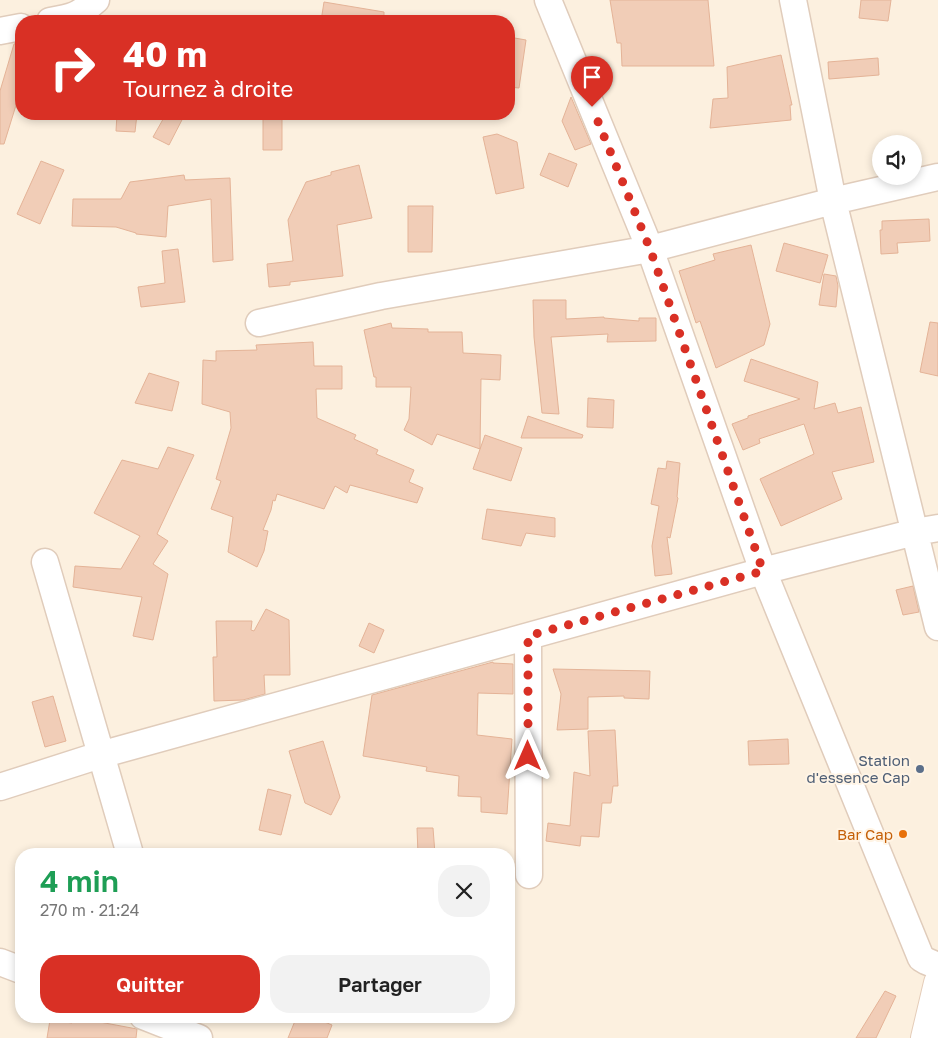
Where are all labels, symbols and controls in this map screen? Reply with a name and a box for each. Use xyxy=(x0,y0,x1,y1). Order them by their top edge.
text: 40 m xyxy=(123,33,207,75)
icon: right xyxy=(40,35,105,100)
pin xyxy=(571,56,613,107)
icon: arrive xyxy=(578,63,606,91)
text: Tournez à droite xyxy=(123,75,293,102)
map controls xyxy=(872,135,922,185)
button: sound xyxy=(872,135,922,185)
position arrow xyxy=(501,729,553,781)
place label: Station d'essence Cap xyxy=(807,751,910,786)
marker: Station d'essence Cap xyxy=(914,763,926,775)
place label: Bar Cap xyxy=(837,825,893,843)
marker: Bar Cap xyxy=(897,828,909,840)
text: 4 min xyxy=(40,863,119,899)
button: close xyxy=(438,865,490,917)
text: 270 m · 21:24 xyxy=(40,900,140,920)
button: Quitter xyxy=(40,955,260,1013)
button: Partager xyxy=(270,955,490,1013)

